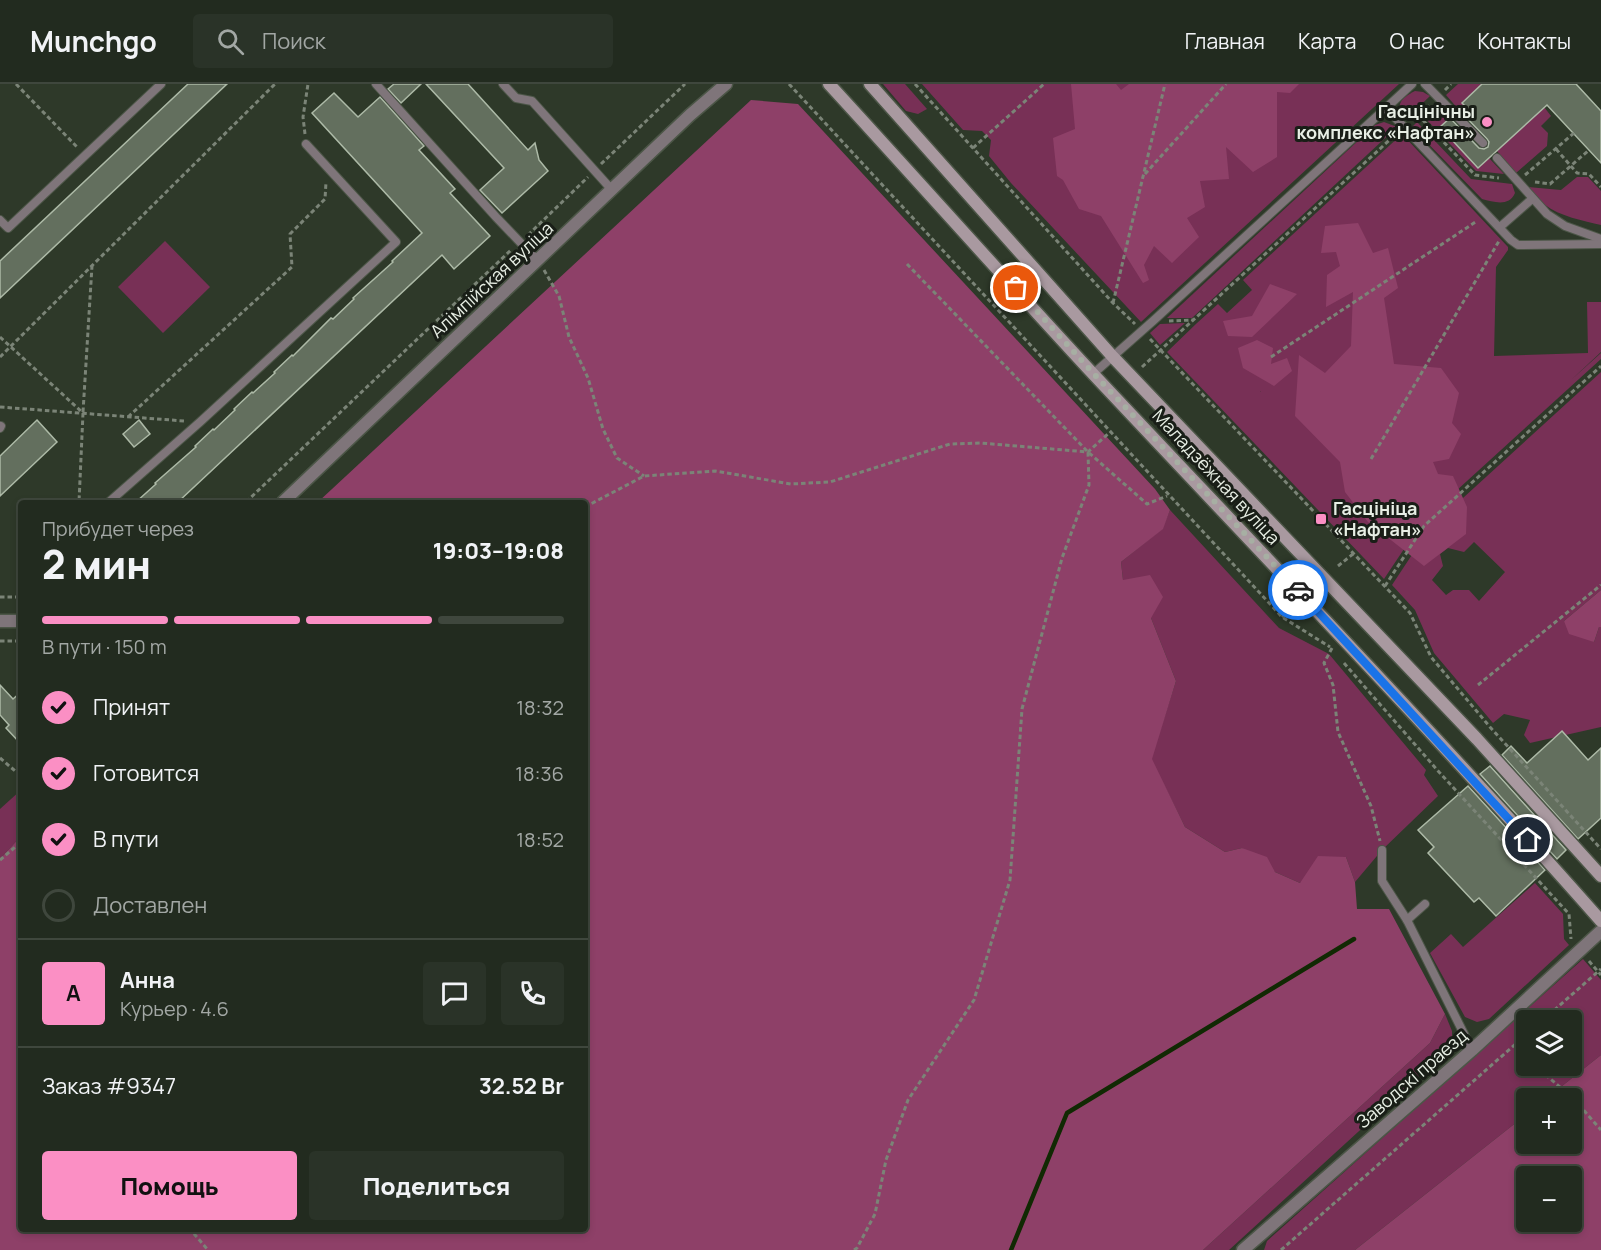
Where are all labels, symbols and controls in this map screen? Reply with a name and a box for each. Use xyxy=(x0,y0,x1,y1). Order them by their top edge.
search box xyxy=(193,14,613,68)
text: Munchgo xyxy=(30,22,157,60)
icon: search xyxy=(214,25,247,58)
text: Поиск xyxy=(262,26,326,56)
text: Главная xyxy=(1185,27,1265,55)
text: Карта xyxy=(1298,27,1356,55)
text: О нас xyxy=(1389,27,1445,55)
text: Контакты xyxy=(1478,27,1571,55)
place label: Гасцінічны комплекс «Нафтан» xyxy=(1296,99,1475,144)
marker: Гасцінічны комплекс «Нафтан» xyxy=(1480,115,1494,129)
street label: Алімпійская вуліца xyxy=(425,216,558,343)
pin xyxy=(990,262,1041,313)
icon: bag xyxy=(999,271,1032,304)
street label: Маладзёжная вуліца xyxy=(1148,404,1286,549)
place label: Гасцініца «Нафтан» xyxy=(1333,496,1422,541)
marker: Гасцініца «Нафтан» xyxy=(1314,512,1328,526)
text: Прибудет через xyxy=(42,515,194,542)
text: 19:03–19:08 xyxy=(433,536,564,566)
text: 2 мин xyxy=(42,537,151,591)
courier xyxy=(1268,560,1328,620)
icon: car xyxy=(1282,574,1315,607)
text: В пути · 150 m xyxy=(42,633,167,660)
icon: check xyxy=(42,691,75,724)
text: Принят xyxy=(93,692,170,722)
text: 18:32 xyxy=(516,694,564,721)
icon: check xyxy=(42,757,75,790)
text: Готовится xyxy=(93,758,199,788)
text: 18:36 xyxy=(515,760,564,787)
pin xyxy=(1502,814,1553,865)
icon: check xyxy=(42,823,75,856)
icon: home xyxy=(1511,823,1544,856)
text: В пути xyxy=(93,824,159,854)
text: 18:52 xyxy=(516,826,564,853)
text: Доставлен xyxy=(93,890,207,920)
button: chat xyxy=(423,962,486,1025)
button: phone xyxy=(501,962,564,1025)
text: Анна xyxy=(120,965,175,995)
text: А xyxy=(66,978,81,1008)
text: Курьер · 4.6 xyxy=(120,995,229,1022)
map controls xyxy=(1516,1010,1582,1232)
button: layers xyxy=(1516,1010,1582,1076)
street label: Заводскі праезд xyxy=(1351,1023,1472,1133)
text: Заказ #9347 xyxy=(42,1071,176,1101)
text: 32.52 Br xyxy=(479,1071,564,1101)
button: + xyxy=(1516,1088,1582,1154)
button: Помощь xyxy=(42,1151,297,1220)
button: Поделиться xyxy=(309,1151,564,1220)
button: − xyxy=(1516,1166,1582,1232)

